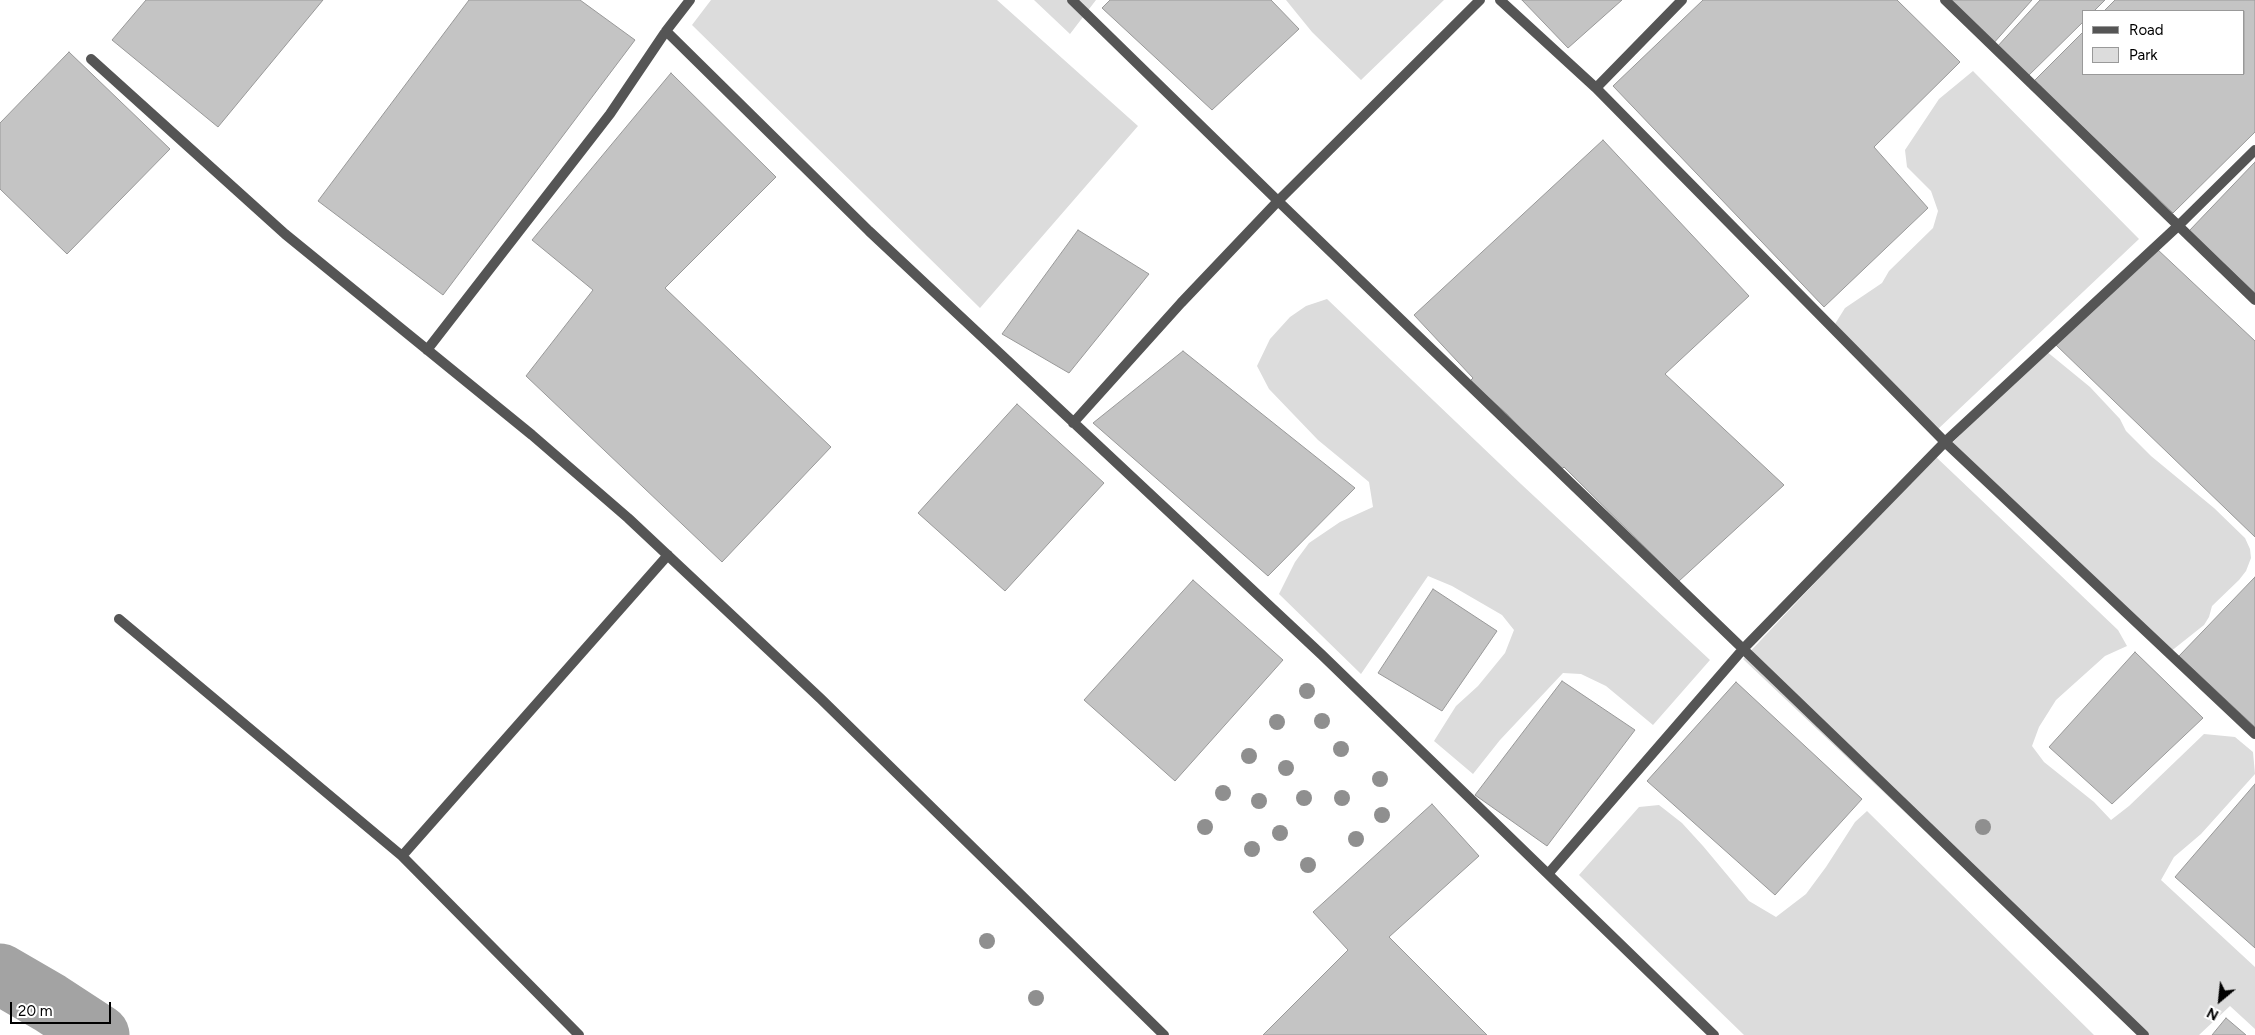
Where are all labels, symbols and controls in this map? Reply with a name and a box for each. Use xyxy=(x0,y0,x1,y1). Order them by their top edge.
legend xyxy=(2082,10,2245,75)
text: Road xyxy=(2129,21,2164,39)
text: Park xyxy=(2129,46,2158,64)
north arrow xyxy=(2195,975,2245,1025)
scale bar xyxy=(12,992,114,1024)
text: 20 m xyxy=(18,1002,52,1020)
text: N xyxy=(2204,1004,2222,1024)

